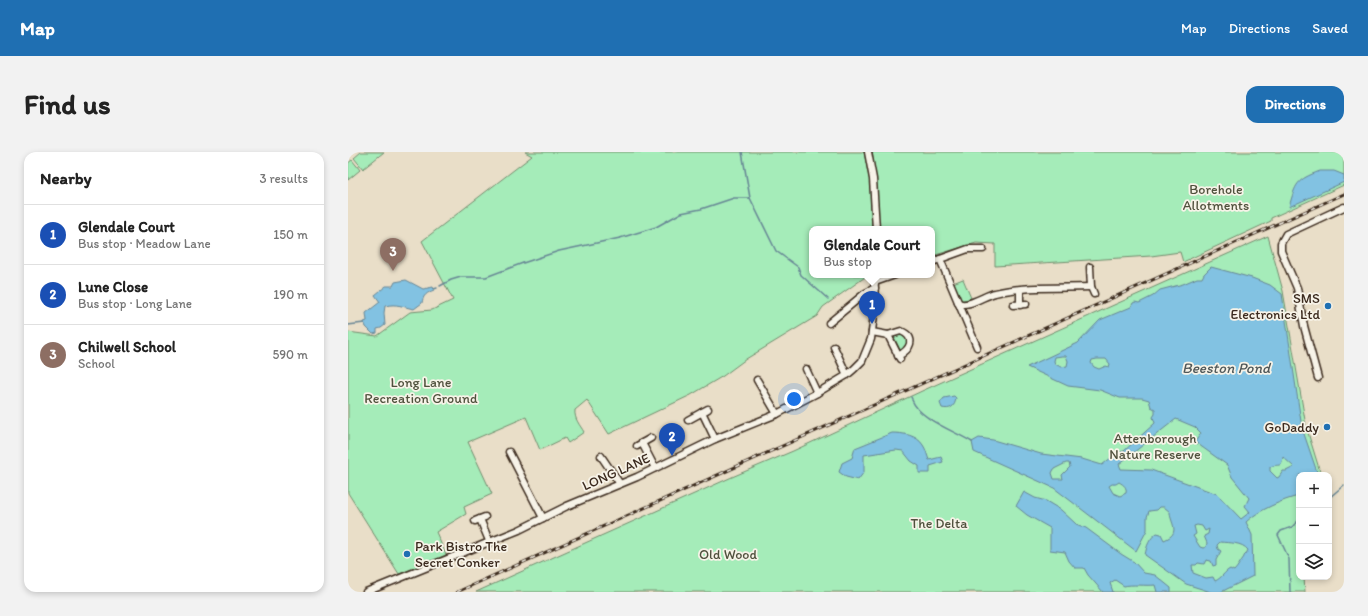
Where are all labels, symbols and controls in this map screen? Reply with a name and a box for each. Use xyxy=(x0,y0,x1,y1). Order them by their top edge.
text: Map xyxy=(20,17,55,40)
text: Map xyxy=(1181,20,1207,37)
text: Directions xyxy=(1229,20,1290,37)
text: Saved xyxy=(1312,20,1348,37)
button: Directions xyxy=(1246,86,1344,123)
text: Find us xyxy=(24,87,111,121)
text: Nearby xyxy=(40,168,92,188)
text: 3 results xyxy=(259,171,308,186)
park label: Borehole Allotments xyxy=(1183,181,1249,214)
text: Glendale Court xyxy=(78,218,175,236)
popup xyxy=(809,226,935,278)
text: 1 xyxy=(50,227,56,242)
text: 150 m xyxy=(273,227,308,242)
text: Bus stop · Meadow Lane xyxy=(78,236,211,251)
text: Glendale Court xyxy=(824,236,920,254)
pin: 3 xyxy=(380,238,406,271)
text: Bus stop xyxy=(824,254,872,269)
text: Lune Close xyxy=(78,278,148,296)
text: 2 xyxy=(50,287,56,302)
text: 190 m xyxy=(273,287,308,302)
place label: SMS Electronics Ltd xyxy=(1230,290,1320,323)
pin: 1 xyxy=(859,291,885,324)
text: Bus stop · Long Lane xyxy=(78,296,192,311)
marker: SMS Electronics Ltd xyxy=(1323,301,1333,311)
text: Chilwell School xyxy=(78,338,176,356)
text: 3 xyxy=(49,347,57,362)
text: 590 m xyxy=(273,347,308,362)
text: School xyxy=(78,356,115,371)
water label: Beeston Pond xyxy=(1182,359,1272,377)
park label: Long Lane Recreation Ground xyxy=(364,374,478,407)
your location xyxy=(784,389,804,409)
place label: GoDaddy xyxy=(1265,419,1319,436)
marker: GoDaddy xyxy=(1322,422,1332,432)
pin: 2 xyxy=(659,423,685,456)
park label: Attenborough Nature Reserve xyxy=(1109,430,1201,463)
street label: LONG LANE xyxy=(579,449,653,495)
map controls xyxy=(1296,472,1332,580)
button: + xyxy=(1296,472,1332,508)
button: − xyxy=(1296,508,1332,544)
park label: The Delta xyxy=(910,515,968,532)
place label: Park Bistro The Secret Conker xyxy=(415,538,508,571)
button: layers xyxy=(1296,544,1332,580)
park label: Old Wood xyxy=(699,546,757,563)
marker: Park Bistro The Secret Conker xyxy=(402,549,412,559)

